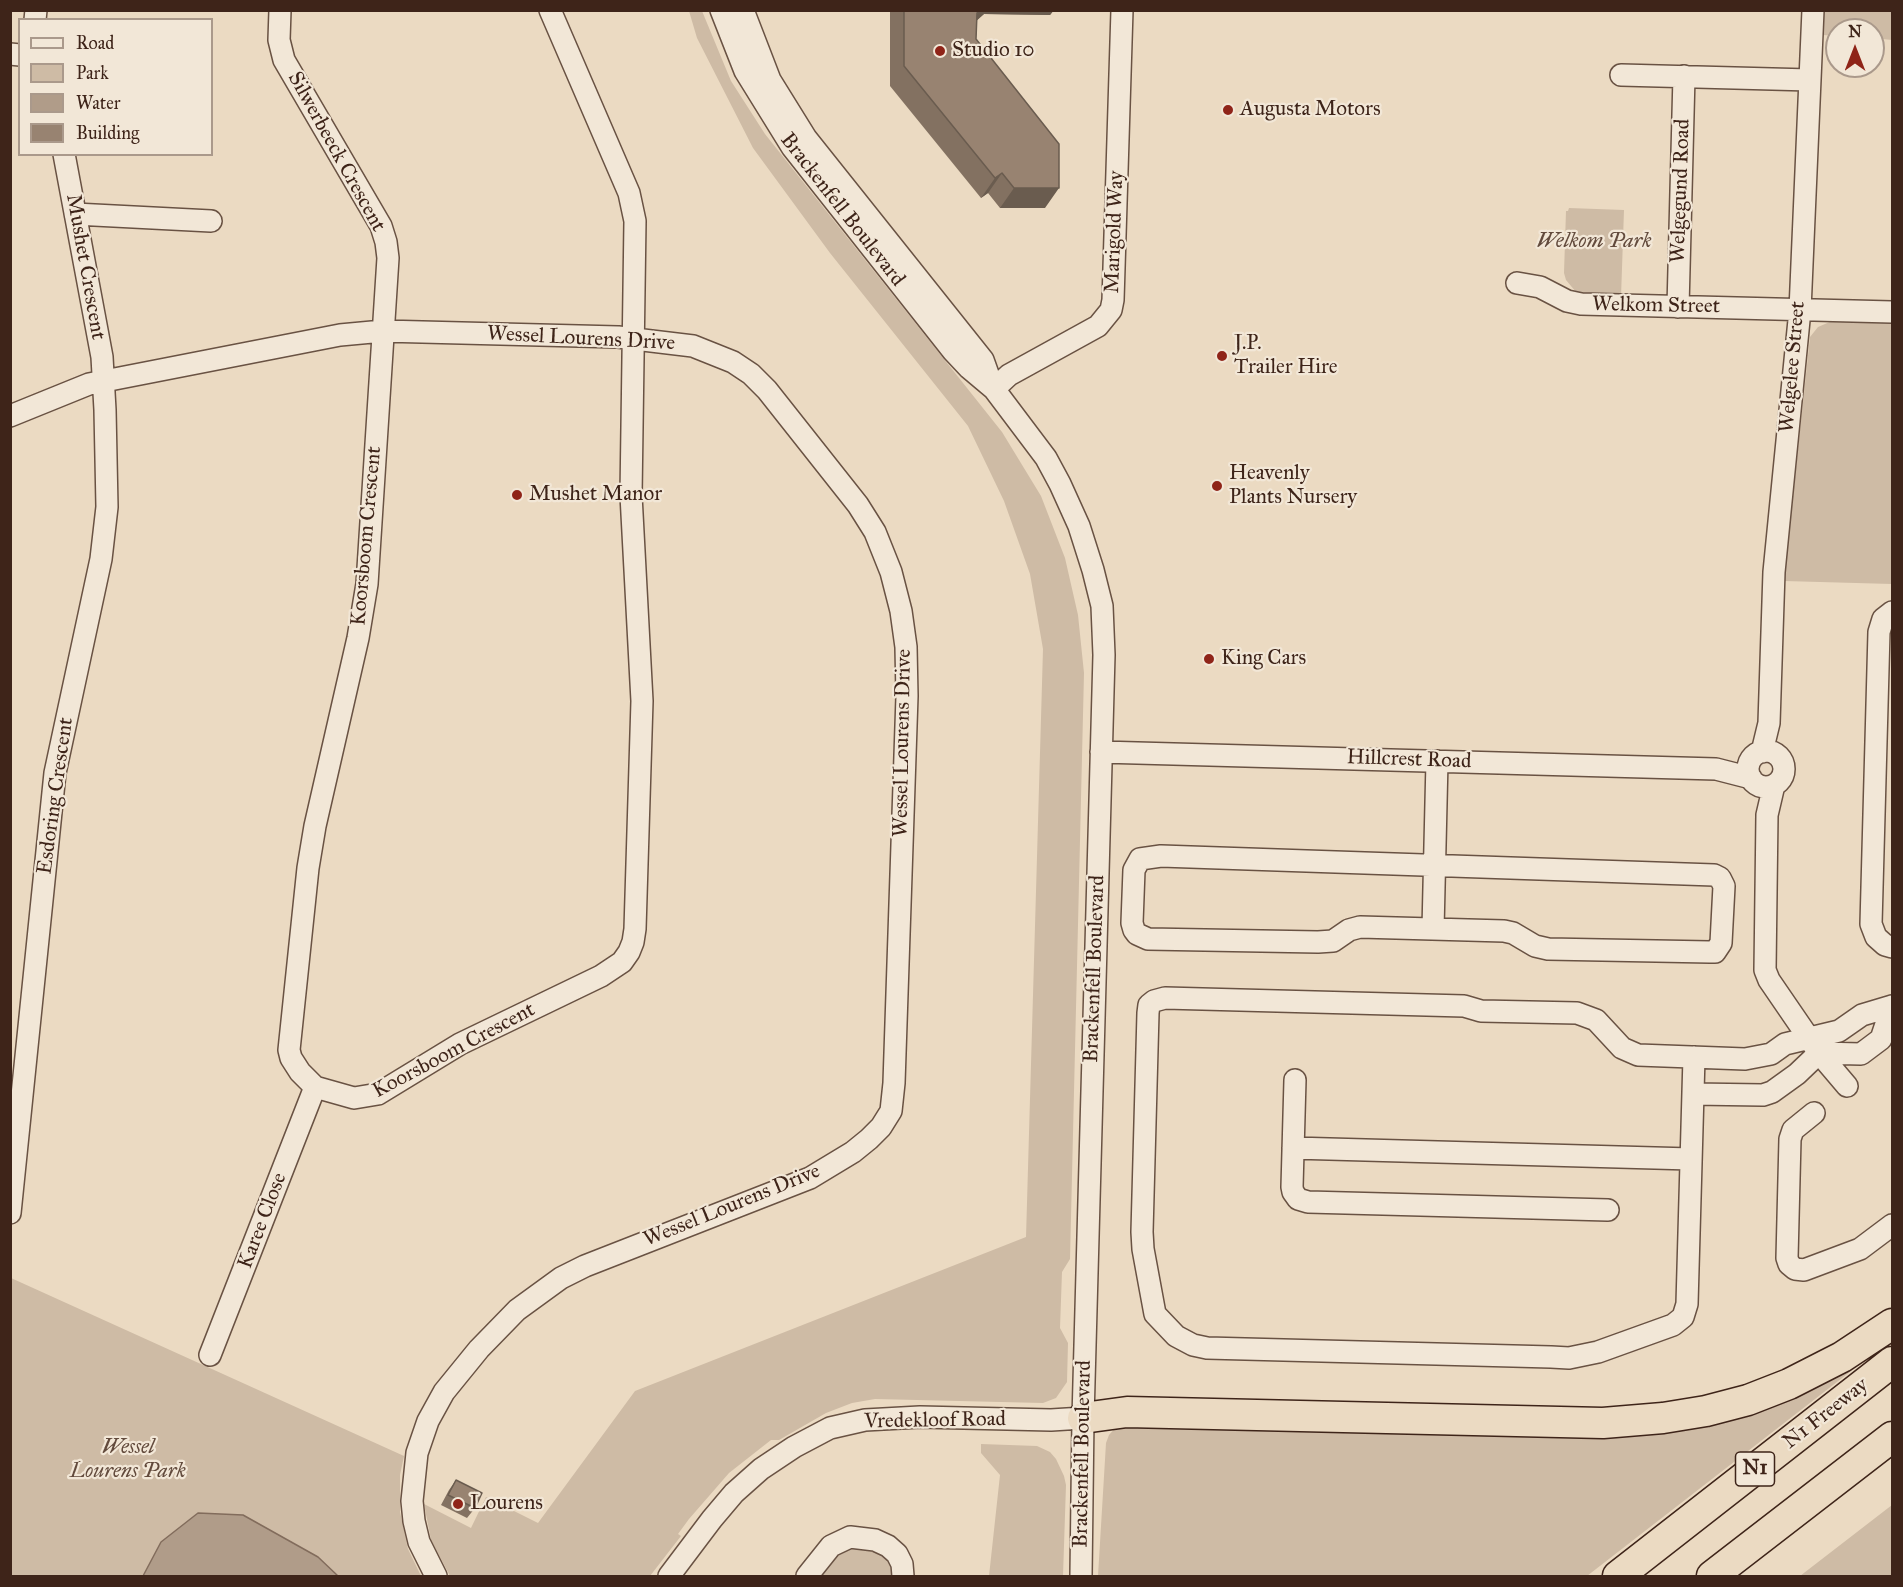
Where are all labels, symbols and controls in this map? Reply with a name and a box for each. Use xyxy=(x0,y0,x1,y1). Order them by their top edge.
legend xyxy=(18,18,213,156)
north arrow xyxy=(1825,18,1885,78)
text: N xyxy=(1848,22,1862,41)
text: Road xyxy=(76,32,114,54)
place label: Studio 10 xyxy=(952,38,1035,64)
marker: Studio 10 xyxy=(933,44,947,58)
text: Park xyxy=(76,62,109,84)
street label: Silwerbeeck Crescent xyxy=(282,68,390,236)
text: Water xyxy=(76,92,120,114)
place label: Augusta Motors xyxy=(1240,97,1381,123)
marker: Augusta Motors xyxy=(1221,103,1235,117)
street label: Welgegund Road xyxy=(1666,118,1696,264)
text: Building xyxy=(76,122,139,144)
street label: Brackenfell Boulevard xyxy=(774,128,910,292)
street label: Marigold Way xyxy=(1100,170,1130,294)
street label: Mushet Crescent xyxy=(60,192,110,342)
park label: Welkom Park xyxy=(1536,229,1652,255)
street label: Welkom Street xyxy=(1592,292,1720,320)
street label: Welgelee Street xyxy=(1775,300,1811,434)
street label: Wessel Lourens Drive xyxy=(486,321,676,357)
place label: J.P. Trailer Hire xyxy=(1234,331,1338,381)
marker: J.P. Trailer Hire xyxy=(1215,349,1229,363)
street label: Koorsboom Crescent xyxy=(347,445,387,627)
place label: Heavenly Plants Nursery xyxy=(1229,461,1357,511)
marker: Heavenly Plants Nursery xyxy=(1210,479,1224,493)
place label: Mushet Manor xyxy=(529,482,662,508)
marker: Mushet Manor xyxy=(510,488,524,502)
place label: King Cars xyxy=(1221,646,1306,672)
street label: Wessel Lourens Drive xyxy=(889,649,917,837)
marker: King Cars xyxy=(1202,652,1216,666)
street label: Esdoring Crescent xyxy=(33,716,79,876)
street label: Hillcrest Road xyxy=(1346,745,1472,775)
street label: Brackenfell Boulevard xyxy=(1079,875,1111,1063)
street label: Koorsboom Crescent xyxy=(369,998,539,1104)
street label: Wessel Lourens Drive xyxy=(640,1159,824,1253)
street label: Karee Close xyxy=(233,1170,293,1272)
street label: Brackenfell Boulevard xyxy=(1069,1360,1097,1548)
street label: N1 Freeway xyxy=(1778,1373,1874,1455)
street label: Vredekloof Road xyxy=(864,1407,1006,1435)
park label: Wessel Lourens Park xyxy=(70,1435,186,1485)
road number: N1 xyxy=(1736,1452,1774,1486)
place label: Lourens xyxy=(470,1491,543,1517)
marker: Lourens xyxy=(451,1497,465,1511)

